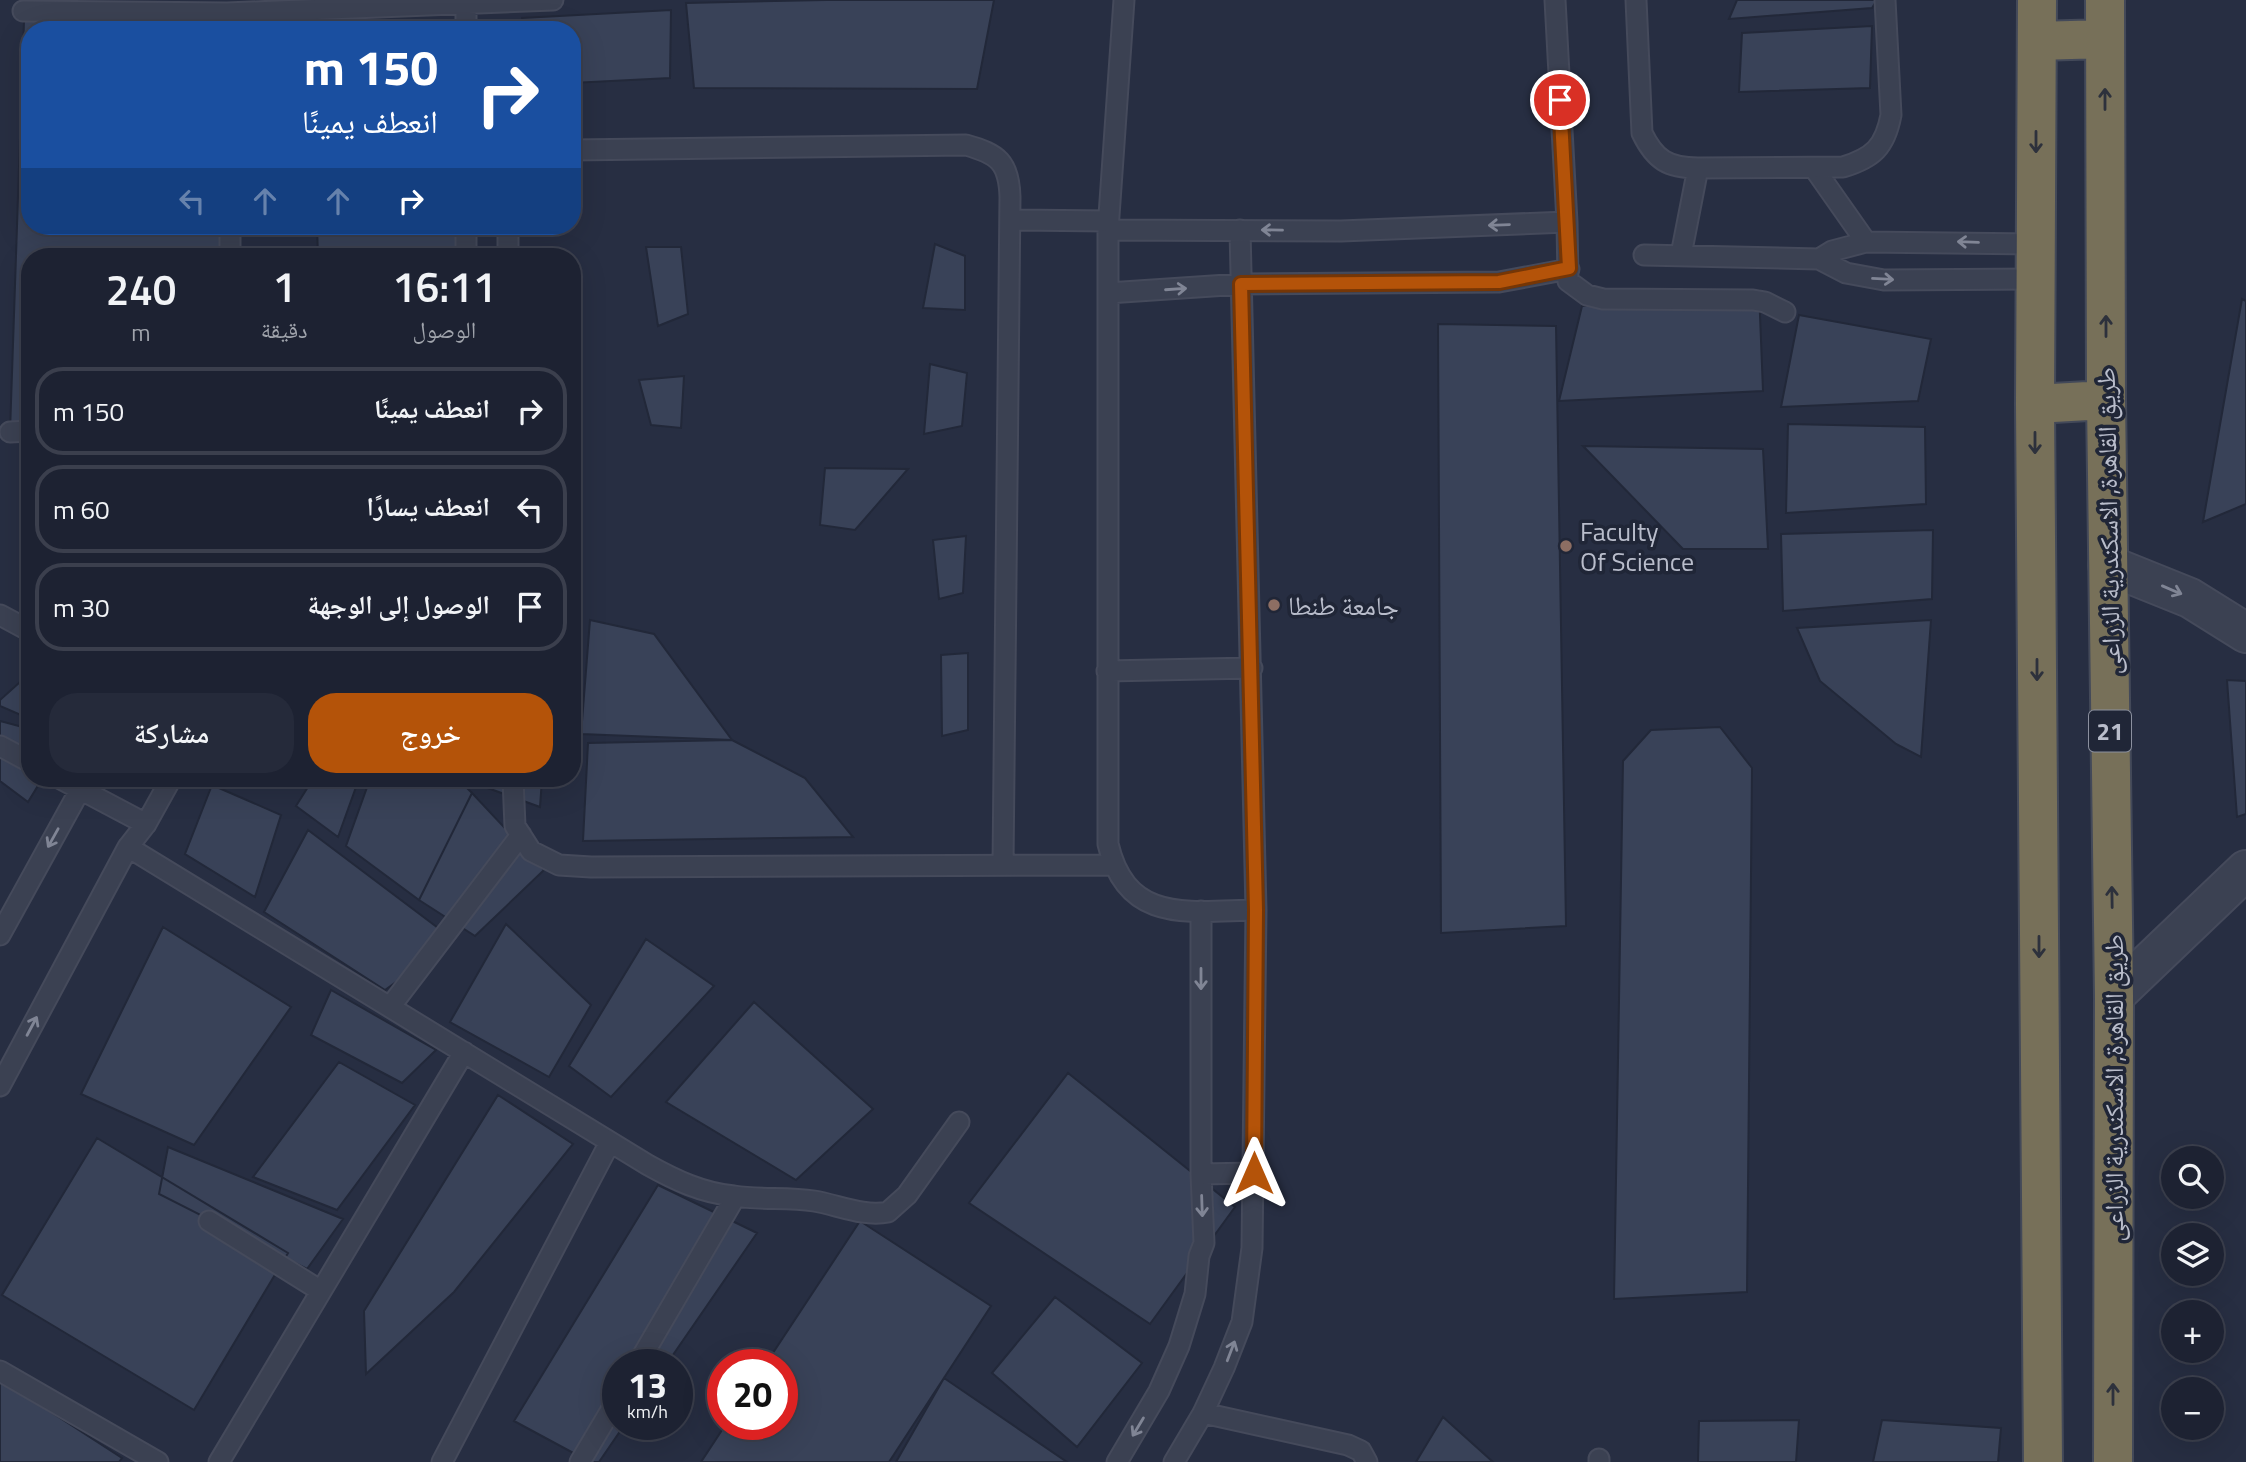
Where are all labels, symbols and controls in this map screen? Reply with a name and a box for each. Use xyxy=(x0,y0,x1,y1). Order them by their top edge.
text: 150 m xyxy=(304,29,438,104)
icon: right xyxy=(462,49,553,140)
pin xyxy=(1530,70,1590,130)
icon: arrive xyxy=(1541,81,1579,119)
one-way arrow xyxy=(2098,88,2112,111)
text: انعطف يمينًا xyxy=(302,97,438,145)
one-way arrow xyxy=(2030,130,2043,153)
icon: left xyxy=(173,182,211,220)
icon: ahead xyxy=(246,182,284,220)
icon: ahead xyxy=(319,182,357,220)
icon: right xyxy=(392,182,430,220)
one-way arrow xyxy=(1488,218,1511,231)
one-way arrow xyxy=(1260,223,1283,237)
one-way arrow xyxy=(1956,236,1979,249)
text: 1 xyxy=(272,254,296,318)
text: 16:11 xyxy=(392,254,496,318)
text: 240 xyxy=(106,257,176,321)
one-way arrow xyxy=(1871,273,1893,286)
one-way arrow xyxy=(1164,282,1187,295)
text: دقيقة xyxy=(261,312,308,347)
text: الوصول xyxy=(412,312,476,347)
text: m xyxy=(131,315,151,350)
one-way arrow xyxy=(2099,315,2113,338)
street label: طريق القاهرة, الاسكندرية الزراعى xyxy=(2086,367,2130,675)
text: انعطف يمينًا xyxy=(374,389,490,428)
text: 150 m xyxy=(53,392,124,431)
icon: right xyxy=(511,392,549,430)
one-way arrow xyxy=(2029,431,2042,454)
text: انعطف يسارًا xyxy=(366,487,490,526)
text: 60 m xyxy=(53,490,110,529)
icon: left xyxy=(511,490,549,528)
place label: Faculty Of Science xyxy=(1580,512,1694,581)
marker: Faculty Of Science xyxy=(1558,538,1574,554)
one-way arrow xyxy=(2160,584,2182,597)
text: الوصول إلى الوجهة xyxy=(308,585,490,624)
place label: جامعة طنطا xyxy=(1288,586,1399,625)
text: 30 m xyxy=(53,588,110,627)
icon: arrive xyxy=(511,588,549,626)
marker: جامعة طنطا xyxy=(1266,597,1282,613)
one-way arrow xyxy=(2030,658,2044,681)
button: مشاركة xyxy=(49,693,294,773)
button: خروج xyxy=(308,693,553,773)
road number: 21 xyxy=(2089,710,2131,752)
one-way arrow xyxy=(46,828,60,848)
one-way arrow xyxy=(2105,886,2119,909)
street label: طريق القاهرة, الاسكندرية الزراعى xyxy=(2094,934,2133,1242)
one-way arrow xyxy=(2032,935,2046,958)
one-way arrow xyxy=(1194,967,1208,990)
one-way arrow xyxy=(26,1016,40,1036)
position arrow xyxy=(1217,1136,1291,1210)
map controls xyxy=(2161,1146,2224,1440)
button: search xyxy=(2161,1146,2224,1209)
one-way arrow xyxy=(1196,1195,1209,1218)
button: layers xyxy=(2161,1223,2224,1286)
button: + xyxy=(2161,1300,2224,1363)
one-way arrow xyxy=(1226,1340,1238,1362)
speed limit sign: 20 xyxy=(707,1349,798,1440)
text: 13 xyxy=(628,1358,667,1412)
button: − xyxy=(2161,1377,2224,1440)
one-way arrow xyxy=(2106,1383,2120,1406)
text: km/h xyxy=(627,1398,668,1425)
one-way arrow xyxy=(1131,1416,1145,1436)

